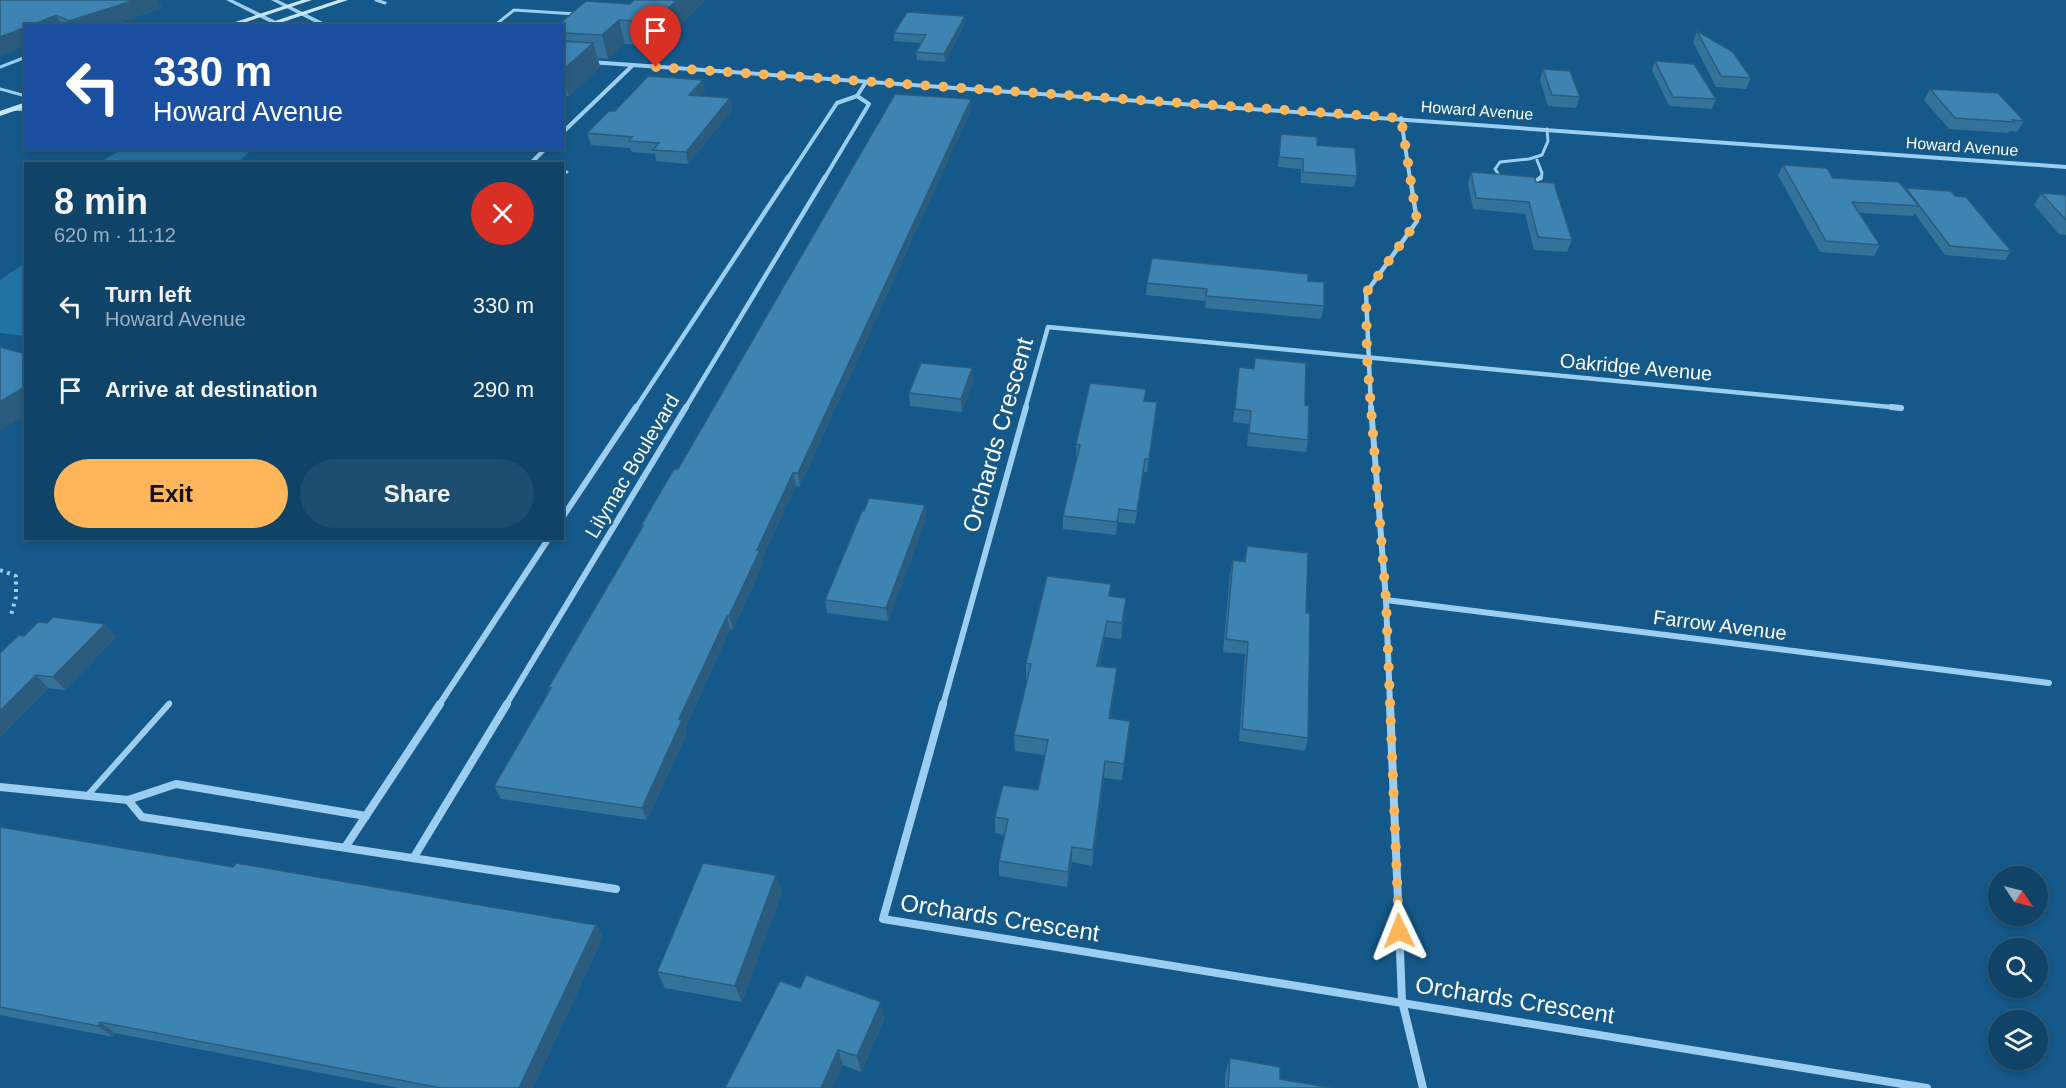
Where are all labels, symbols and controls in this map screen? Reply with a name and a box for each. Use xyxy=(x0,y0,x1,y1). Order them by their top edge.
pin xyxy=(630,5,681,67)
icon: arrive xyxy=(639,14,672,47)
icon: left xyxy=(54,48,132,126)
text: 330 m xyxy=(153,48,272,95)
text: Howard Avenue xyxy=(153,97,343,127)
street label: Howard Avenue xyxy=(1420,98,1534,123)
street label: Howard Avenue xyxy=(1905,134,2019,159)
text: 8 min xyxy=(54,181,148,222)
button: close xyxy=(471,182,534,245)
text: 620 m · 11:12 xyxy=(54,224,176,246)
text: Turn left xyxy=(105,282,191,307)
icon: left xyxy=(54,290,87,323)
text: 330 m xyxy=(473,293,534,318)
text: Howard Avenue xyxy=(105,308,246,330)
street label: Orchards Crescent xyxy=(957,334,1038,535)
street label: Oakridge Avenue xyxy=(1559,349,1713,385)
icon: arrive xyxy=(54,374,87,407)
text: Arrive at destination xyxy=(105,377,318,402)
text: 290 m xyxy=(473,377,534,402)
street label: Lilymac Boulevard xyxy=(580,390,684,542)
button: Exit xyxy=(54,459,288,528)
button: Share xyxy=(300,459,534,528)
street label: Farrow Avenue xyxy=(1652,606,1788,644)
north arrow xyxy=(1988,866,2048,926)
map controls xyxy=(1988,866,2048,1070)
street label: Orchards Crescent xyxy=(899,888,1102,947)
position arrow xyxy=(1367,899,1431,963)
button: search xyxy=(1988,938,2048,998)
street label: Orchards Crescent xyxy=(1414,970,1617,1029)
button: layers xyxy=(1988,1010,2048,1070)

